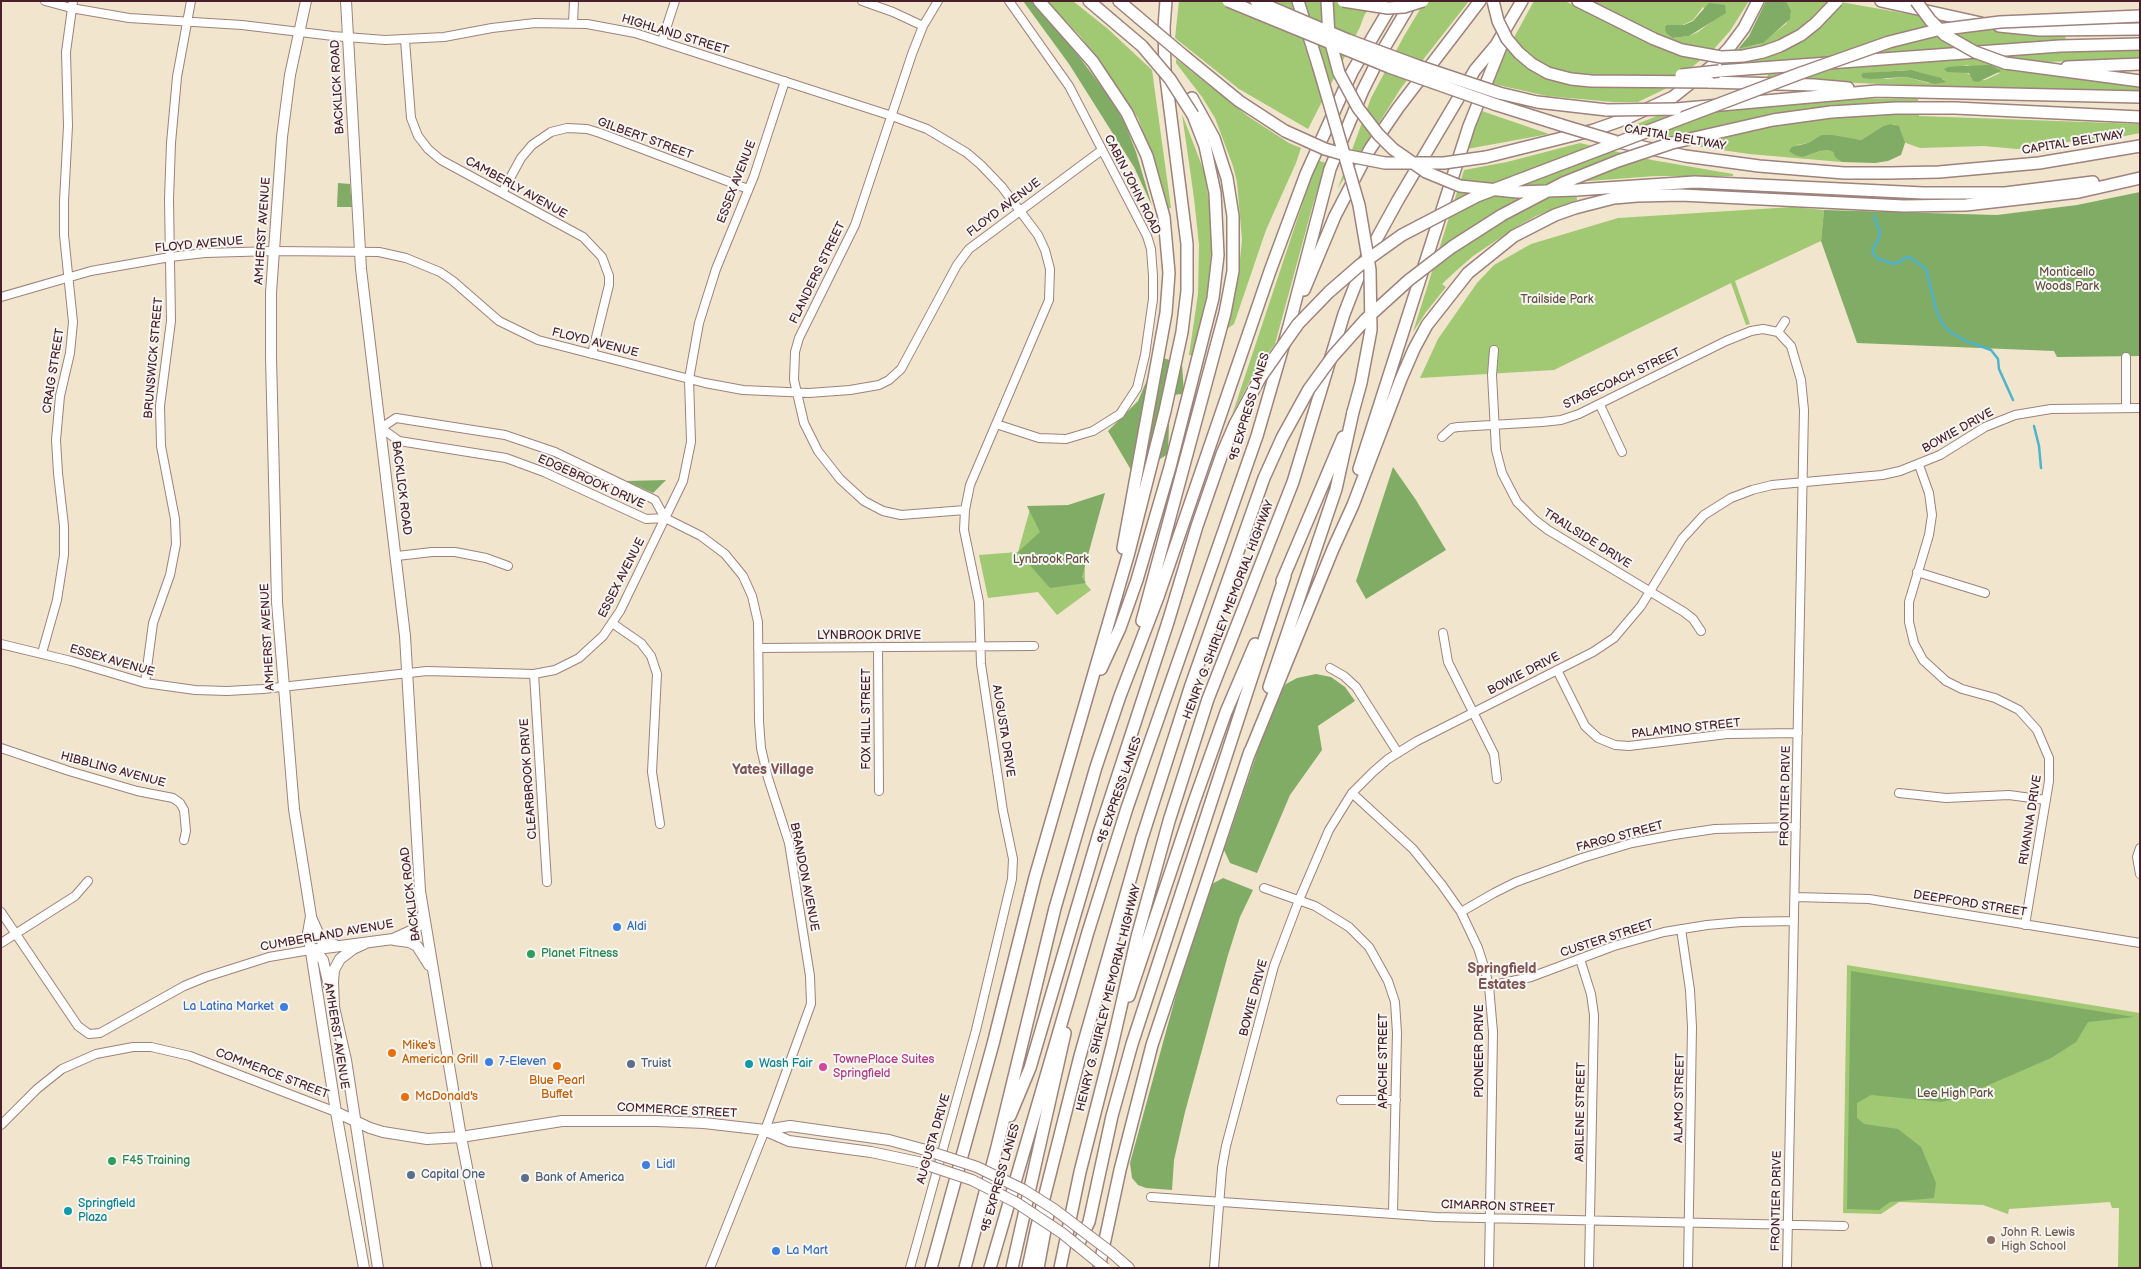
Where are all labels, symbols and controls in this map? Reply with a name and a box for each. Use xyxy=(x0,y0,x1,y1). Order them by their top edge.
street label: HIGHLAND STREET xyxy=(620,12,730,58)
street label: BACKLICK ROAD xyxy=(328,39,348,135)
street label: GILBERT STREET xyxy=(595,115,695,163)
street label: CAPITAL BELTWAY xyxy=(1623,122,1727,154)
street label: CAPITAL BELTWAY xyxy=(2021,128,2125,158)
street label: CABIN JOHN ROAD xyxy=(1101,133,1163,237)
street label: ESSEX AVENUE xyxy=(715,138,759,226)
street label: CAMBERLY AVENUE xyxy=(463,154,569,222)
street label: FLOYD AVENUE xyxy=(964,176,1044,240)
street label: AMHERST AVENUE xyxy=(252,177,274,285)
street label: FLANDERS STREET xyxy=(787,220,849,326)
street label: FLOYD AVENUE xyxy=(154,234,244,256)
park label: Monticello Woods Park xyxy=(2035,266,2099,294)
park label: Trailside Park xyxy=(1520,293,1594,307)
street label: BRUNSWICK STREET xyxy=(142,297,166,419)
street label: FLOYD AVENUE xyxy=(550,325,640,361)
street label: CRAIG STREET xyxy=(40,327,68,415)
street label: STAGECOACH STREET xyxy=(1561,346,1683,412)
street label: 95 EXPRESS LANES xyxy=(1227,351,1273,463)
street label: BOWIE DRIVE xyxy=(1920,406,1996,456)
street label: BACKLICK ROAD xyxy=(388,440,414,536)
street label: EDGEBROOK DRIVE xyxy=(535,452,647,512)
street label: HENRY G. SHIRLEY MEMORIAL HIGHWAY xyxy=(1180,498,1278,722)
street label: TRAILSIDE DRIVE xyxy=(1540,506,1634,572)
street label: ESSEX AVENUE xyxy=(596,536,648,620)
park label: Lynbrook Park xyxy=(1013,553,1089,567)
street label: AMHERST AVENUE xyxy=(258,583,278,691)
street label: LYNBROOK DRIVE xyxy=(817,629,921,643)
street label: ESSEX AVENUE xyxy=(68,642,156,680)
street label: BOWIE DRIVE xyxy=(1485,650,1563,698)
street label: FOX HILL STREET xyxy=(860,668,874,770)
street label: AUGUSTA DRIVE xyxy=(989,684,1017,778)
street label: PALAMINO STREET xyxy=(1631,716,1741,742)
street label: CLEARBROOK DRIVE xyxy=(518,718,540,840)
street label: 95 EXPRESS LANES xyxy=(1095,735,1145,845)
street label: FRONTIER DRIVE xyxy=(1778,745,1794,847)
street label: HIBBLING AVENUE xyxy=(59,749,167,791)
district label: Yates Village xyxy=(732,762,814,778)
street label: RIVANNA DRIVE xyxy=(2017,774,2045,866)
street label: FARGO STREET xyxy=(1575,818,1665,856)
street label: BRANDON AVENUE xyxy=(786,821,822,933)
street label: BACKLICK ROAD xyxy=(398,846,424,942)
street label: HENRY G. SHIRLEY MEMORIAL HIGHWAY xyxy=(1074,883,1144,1113)
street label: DEEPFORD STREET xyxy=(1912,888,2028,920)
street label: CUMBERLAND AVENUE xyxy=(259,917,395,955)
street label: CUSTER STREET xyxy=(1559,917,1655,961)
place label: Aldi xyxy=(627,920,647,934)
marker: Aldi xyxy=(611,921,623,933)
place label: Planet Fitness xyxy=(541,947,618,961)
marker: Planet Fitness xyxy=(525,948,537,960)
street label: BOWIE DRIVE xyxy=(1237,958,1271,1038)
district label: Springfield Estates xyxy=(1467,961,1537,994)
street label: AMHERST AVENUE xyxy=(320,982,352,1090)
place label: La Latina Market xyxy=(183,1000,274,1014)
marker: La Latina Market xyxy=(278,1001,290,1013)
street label: PIONEER DRIVE xyxy=(1473,1004,1487,1098)
street label: APACHE STREET xyxy=(1377,1013,1391,1109)
place label: Mike's American Grill xyxy=(402,1039,478,1067)
street label: COMMERCE STREET xyxy=(213,1046,331,1102)
marker: Mike's American Grill xyxy=(386,1047,398,1059)
place label: TownePlace Suites Springfield xyxy=(833,1053,934,1081)
street label: ALAMO STREET xyxy=(1672,1053,1688,1143)
place label: 7-Eleven xyxy=(499,1055,546,1069)
marker: 7-Eleven xyxy=(483,1056,495,1068)
place label: Truist xyxy=(641,1057,671,1071)
place label: Wash Fair xyxy=(759,1057,813,1071)
marker: Truist xyxy=(625,1058,637,1070)
marker: Wash Fair xyxy=(743,1058,755,1070)
marker: Blue Pearl Buffet xyxy=(551,1060,563,1072)
marker: TownePlace Suites Springfield xyxy=(817,1061,829,1073)
street label: ABILENE STREET xyxy=(1573,1062,1589,1162)
place label: Blue Pearl Buffet xyxy=(529,1074,585,1102)
park label: Lee High Park xyxy=(1917,1087,1993,1101)
place label: McDonald's xyxy=(415,1090,478,1104)
marker: McDonald's xyxy=(399,1091,411,1103)
street label: AUGUSTA DRIVE xyxy=(914,1092,954,1186)
street label: COMMERCE STREET xyxy=(617,1101,737,1121)
street label: 95 EXPRESS LANES xyxy=(979,1122,1023,1234)
street label: FRONTIER DRIVE xyxy=(1769,1150,1785,1252)
place label: F45 Training xyxy=(122,1154,190,1168)
marker: F45 Training xyxy=(106,1155,118,1167)
place label: Lidl xyxy=(656,1158,675,1172)
marker: Lidl xyxy=(640,1159,652,1171)
place label: Capital One xyxy=(421,1168,485,1182)
marker: Capital One xyxy=(405,1169,417,1181)
place label: Bank of America xyxy=(535,1171,624,1185)
marker: Bank of America xyxy=(519,1172,531,1184)
place label: Springfield Plaza xyxy=(78,1197,135,1225)
street label: CIMARRON STREET xyxy=(1441,1198,1555,1216)
marker: Springfield Plaza xyxy=(62,1205,74,1217)
place label: John R. Lewis High School xyxy=(2001,1226,2075,1254)
marker: John R. Lewis High School xyxy=(1985,1234,1997,1246)
place label: La Mart xyxy=(786,1244,828,1258)
marker: La Mart xyxy=(770,1245,782,1257)

